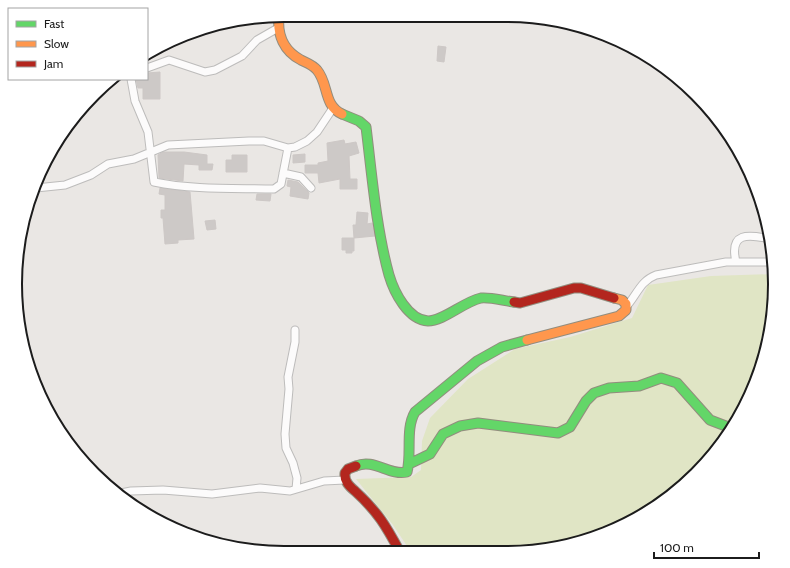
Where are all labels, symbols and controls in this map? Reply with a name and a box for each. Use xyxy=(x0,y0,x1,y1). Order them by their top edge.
legend xyxy=(8,8,148,80)
text: Fast xyxy=(44,16,64,31)
text: Slow xyxy=(44,36,69,51)
text: Jam xyxy=(43,56,63,71)
scale bar xyxy=(654,534,759,560)
text: 100 m xyxy=(660,540,694,555)

